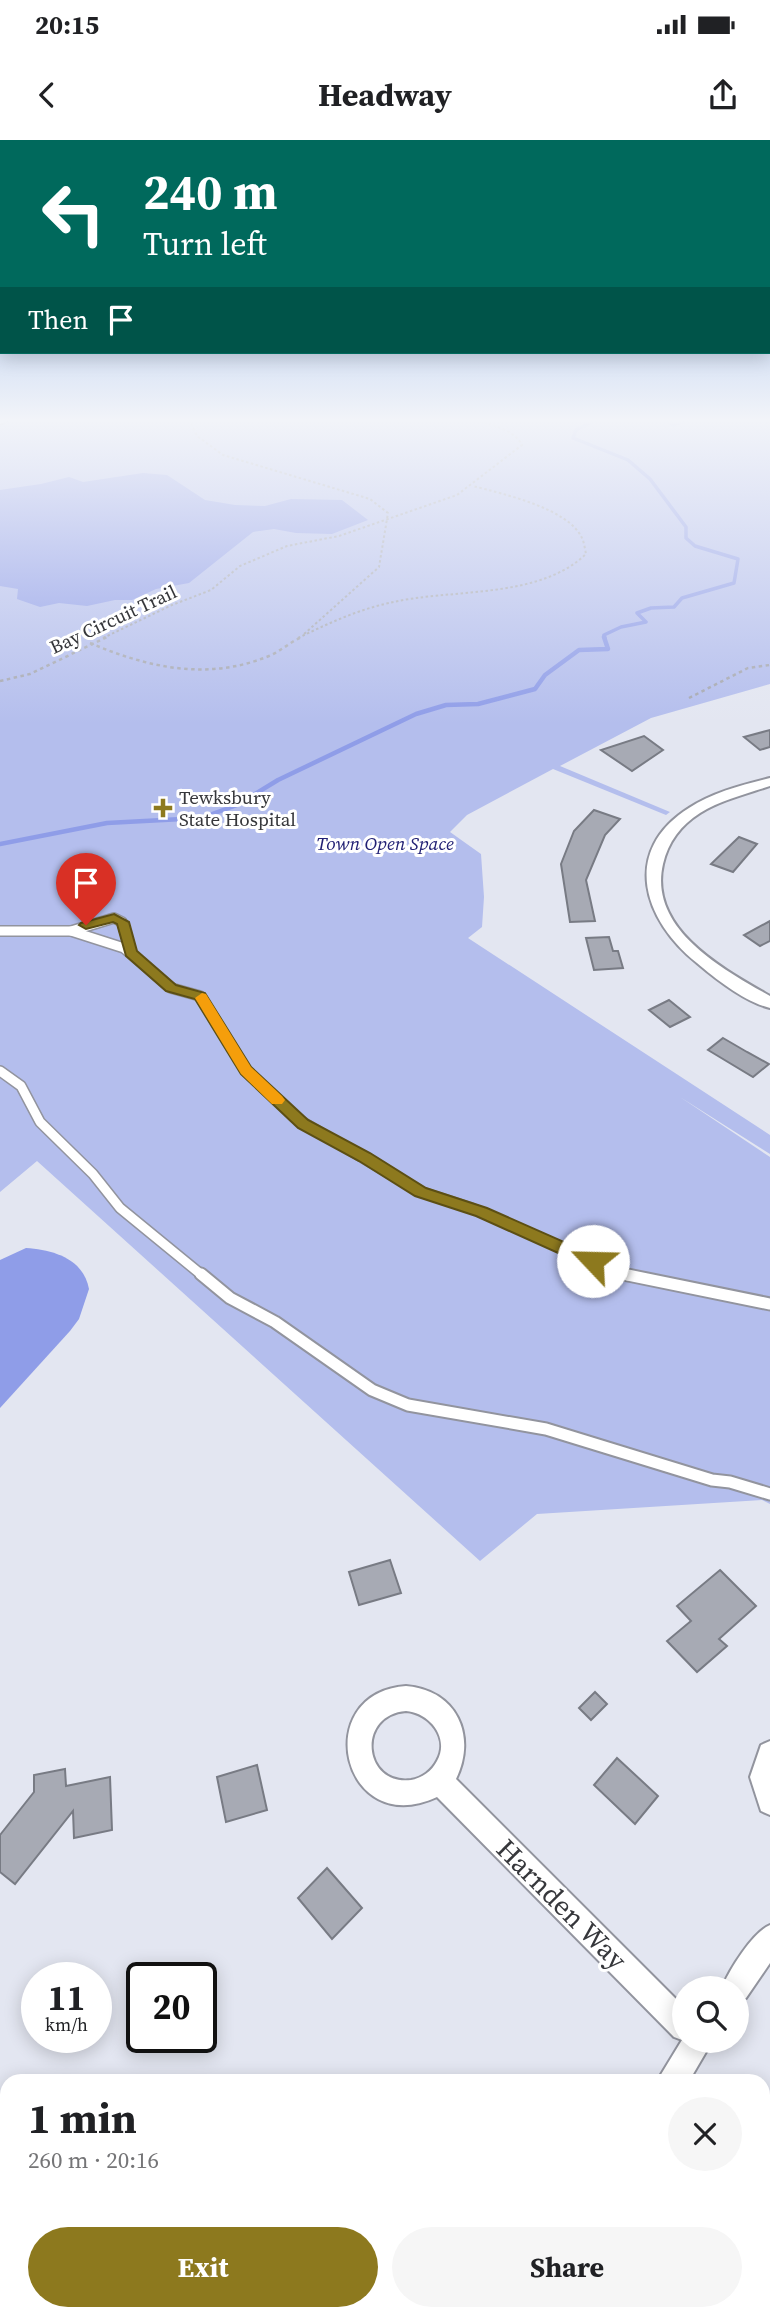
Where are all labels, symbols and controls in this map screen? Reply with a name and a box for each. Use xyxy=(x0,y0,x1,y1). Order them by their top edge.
text: 20:15 xyxy=(35,7,99,43)
text: Headway xyxy=(318,73,452,117)
icon: back xyxy=(28,76,66,114)
icon: share xyxy=(704,76,742,114)
text: 240 m xyxy=(143,158,278,225)
icon: left xyxy=(28,168,119,259)
text: Turn left xyxy=(143,222,267,266)
icon: arrive xyxy=(102,301,140,339)
text: Then xyxy=(28,302,88,338)
street label: Bay Circuit Trail xyxy=(45,578,181,660)
place label: Tewksbury State Hospital xyxy=(179,784,296,832)
marker: Tewksbury State Hospital xyxy=(153,798,173,818)
park label: Town Open Space xyxy=(316,830,454,856)
pin xyxy=(56,853,116,925)
icon: arrive xyxy=(67,864,105,902)
position arrow xyxy=(556,1224,630,1298)
street label: Harnden Way xyxy=(488,1830,636,1978)
speed limit sign: 20 xyxy=(126,1962,217,2053)
text: 11 xyxy=(48,1974,85,2022)
map controls xyxy=(672,1976,749,2053)
button: search xyxy=(672,1976,749,2053)
text: km/h xyxy=(45,2012,88,2037)
text: 1 min xyxy=(28,2089,137,2147)
button: close xyxy=(668,2097,742,2171)
text: 260 m · 20:16 xyxy=(28,2144,159,2176)
button: Exit xyxy=(28,2227,378,2307)
button: Share xyxy=(392,2227,742,2307)

